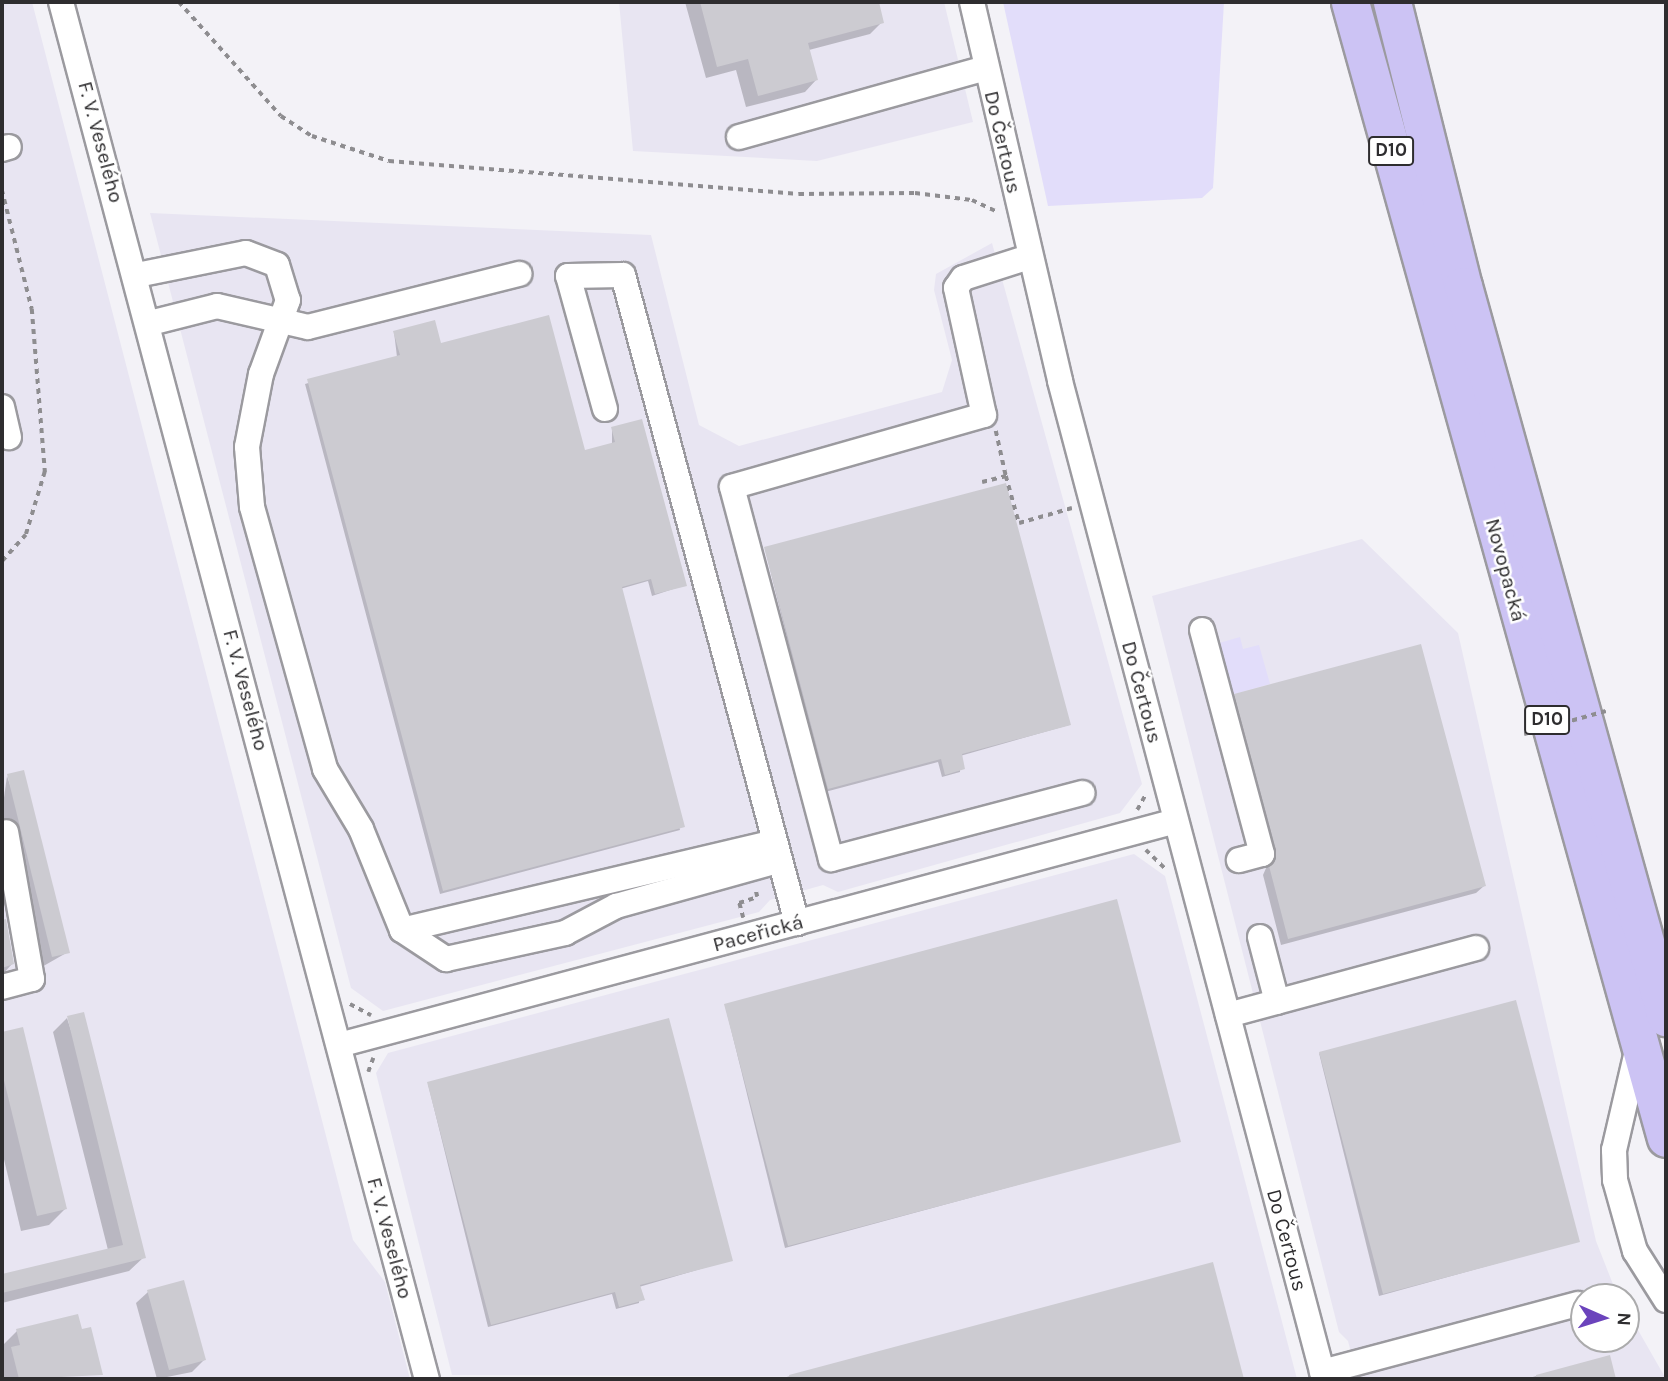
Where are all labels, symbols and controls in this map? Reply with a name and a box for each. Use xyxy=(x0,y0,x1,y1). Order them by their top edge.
street label: F. V. Veselého xyxy=(73,78,129,206)
street label: Do Čertous xyxy=(979,88,1027,196)
road number: D10 xyxy=(1366,136,1416,167)
street label: Novopacká xyxy=(1480,516,1532,624)
street label: F. V. Veselého xyxy=(218,626,274,754)
street label: Do Čertous xyxy=(1116,638,1168,746)
road number: D10 xyxy=(1522,705,1572,736)
street label: Paceřická xyxy=(710,909,806,957)
street label: F. V. Veselého xyxy=(362,1174,418,1302)
street label: Do Čertous xyxy=(1261,1186,1313,1294)
north arrow xyxy=(1570,1283,1640,1353)
text: N xyxy=(1613,1312,1635,1326)

